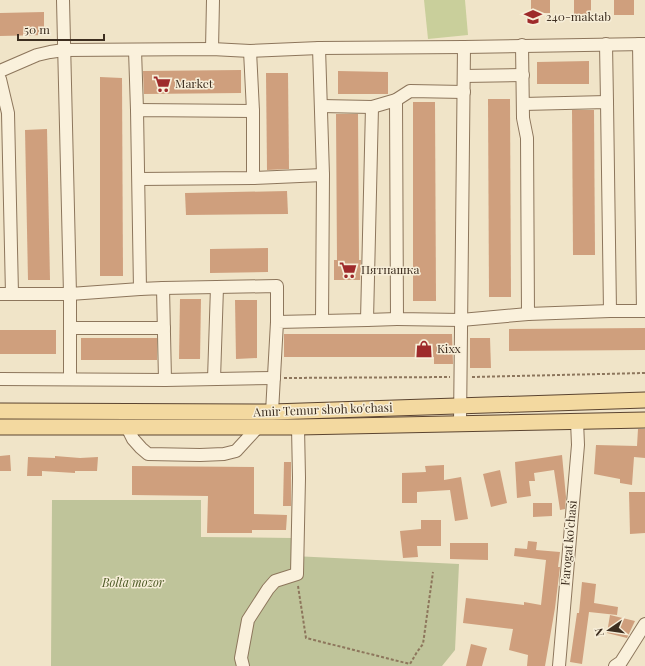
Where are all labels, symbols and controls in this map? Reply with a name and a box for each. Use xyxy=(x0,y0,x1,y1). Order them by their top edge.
school or university icon: 240-maktab xyxy=(523,7,543,27)
place label: 240-maktab xyxy=(546,8,611,24)
scale bar xyxy=(18,16,104,42)
text: 50 m xyxy=(24,21,50,37)
supermarket icon: Market xyxy=(152,74,172,94)
place label: Market xyxy=(175,75,214,91)
supermarket icon: Пятнашка xyxy=(338,260,358,280)
place label: Пятнашка xyxy=(361,261,419,277)
shop icon: Kixx xyxy=(414,339,434,359)
place label: Kixx xyxy=(437,340,462,356)
street label: Amir Temur shoh ko'chasi xyxy=(252,399,393,419)
street label: Farogat ko'chasi xyxy=(556,499,580,586)
park label: Bolta mozor xyxy=(101,574,165,590)
north arrow xyxy=(589,610,629,650)
text: N xyxy=(591,627,607,638)

